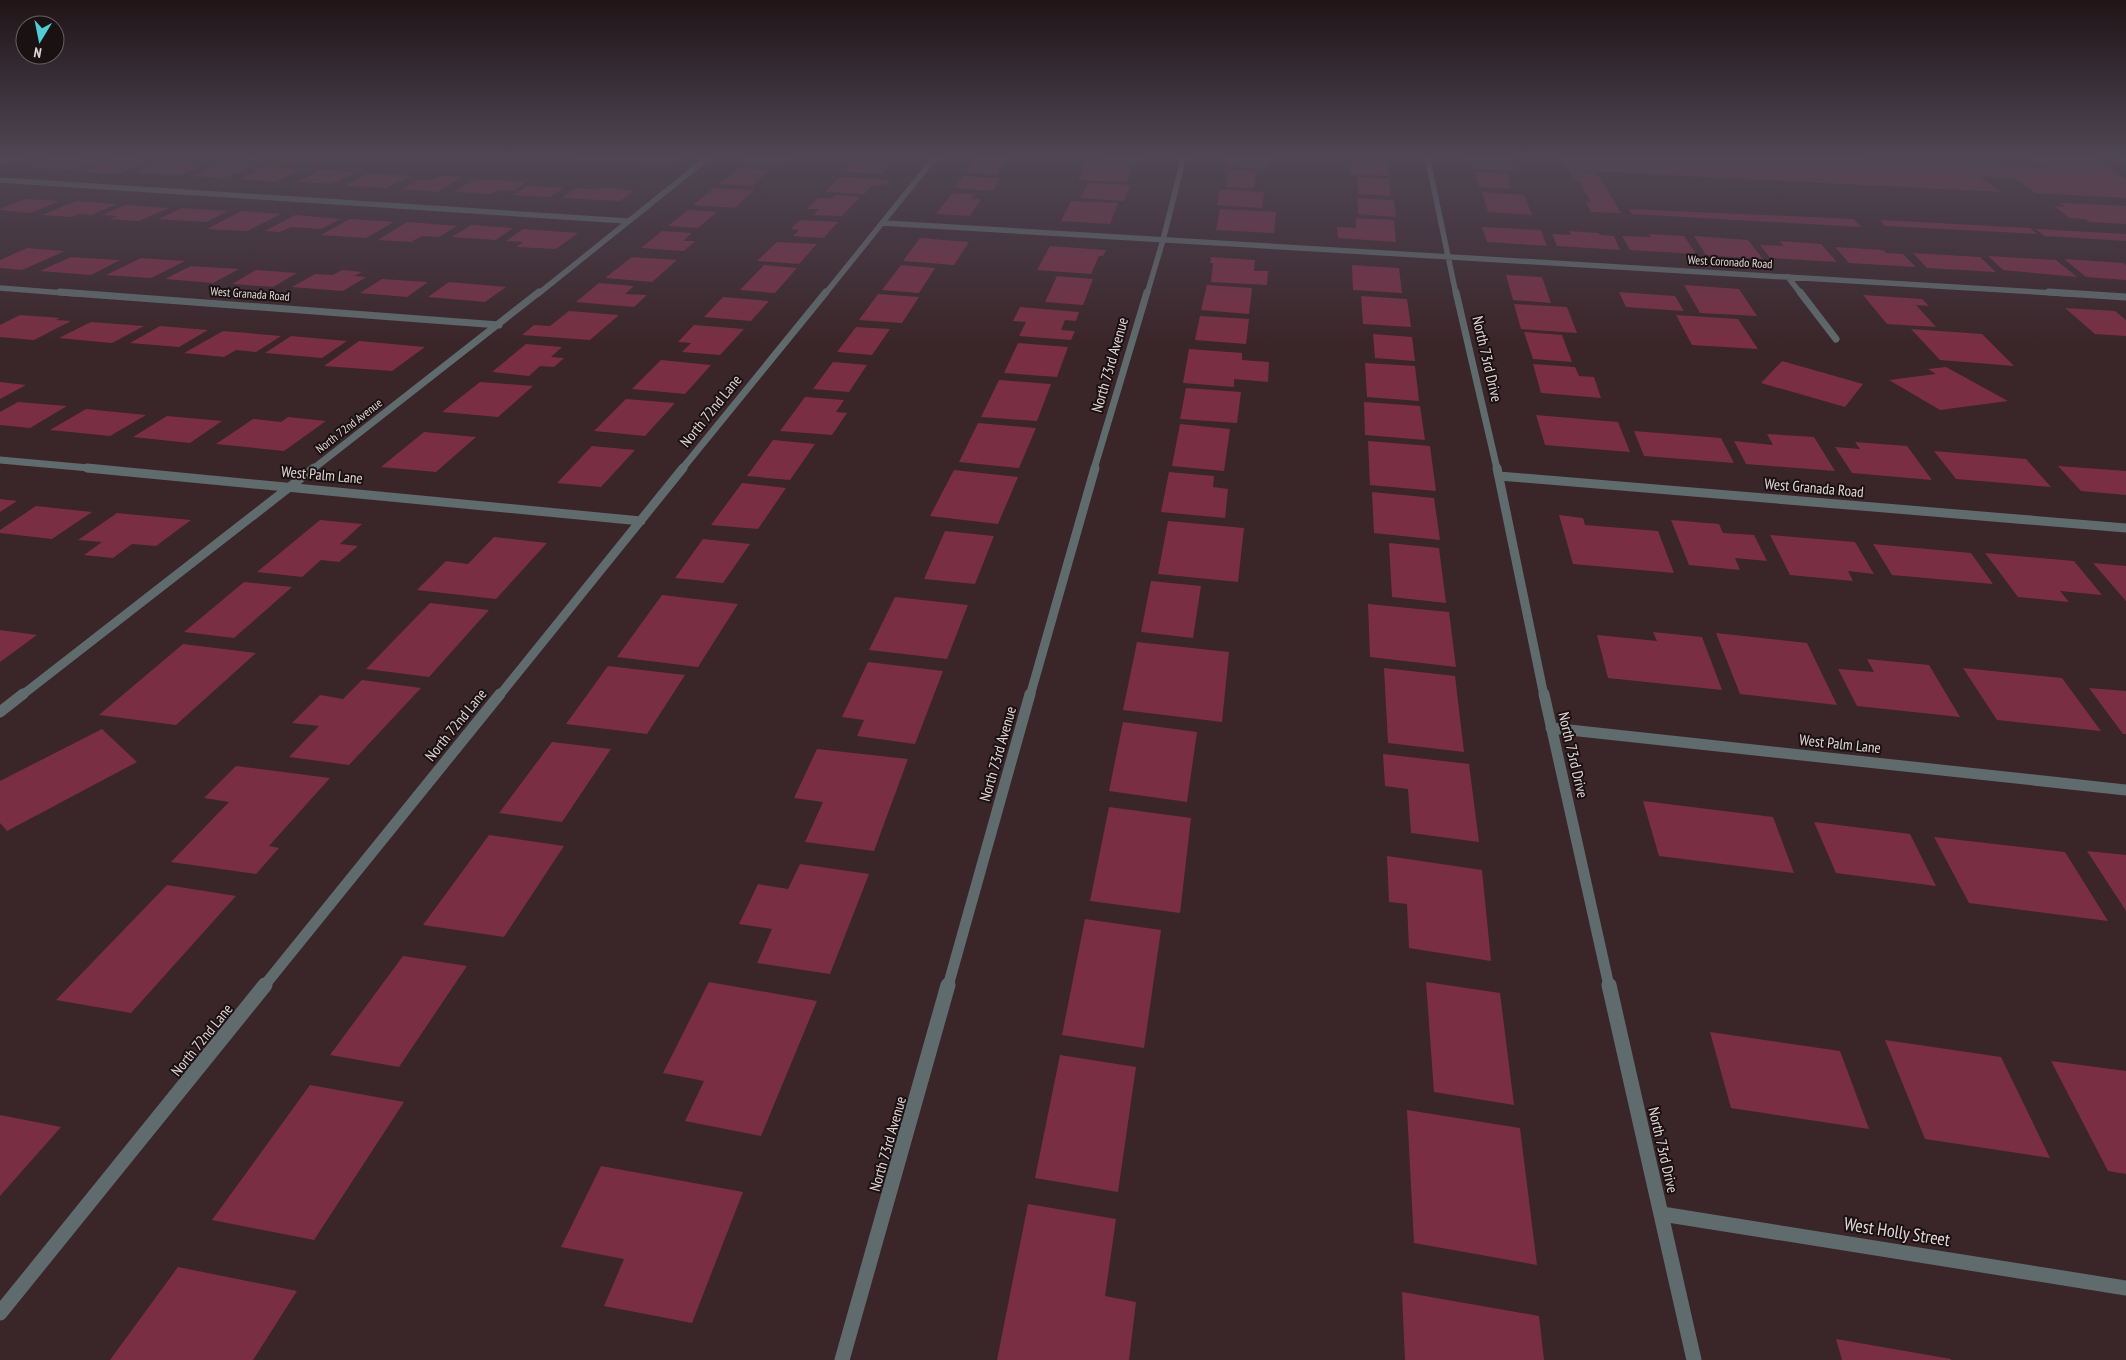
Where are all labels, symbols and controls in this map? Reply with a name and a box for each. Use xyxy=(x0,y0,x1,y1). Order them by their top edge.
north arrow xyxy=(15,15,65,65)
text: N xyxy=(32,43,43,62)
street label: West Coronado Road xyxy=(1687,252,1773,271)
street label: West Granada Road xyxy=(210,283,290,304)
street label: North 73rd Drive xyxy=(1468,314,1507,404)
street label: North 73rd Avenue xyxy=(1087,315,1132,414)
street label: North 72nd Lane xyxy=(676,371,746,451)
street label: North 72nd Avenue xyxy=(312,395,385,456)
street label: West Palm Lane xyxy=(281,461,364,488)
street label: West Granada Road xyxy=(1764,474,1864,501)
street label: North 72nd Lane xyxy=(421,685,491,765)
street label: North 73rd Avenue xyxy=(975,704,1020,803)
street label: North 73rd Drive xyxy=(1554,710,1593,800)
street label: West Palm Lane xyxy=(1798,730,1882,757)
street label: North 72nd Lane xyxy=(167,1000,237,1080)
street label: North 73rd Avenue xyxy=(865,1094,910,1193)
street label: North 73rd Drive xyxy=(1644,1105,1683,1195)
street label: West Holly Street xyxy=(1842,1212,1952,1251)

